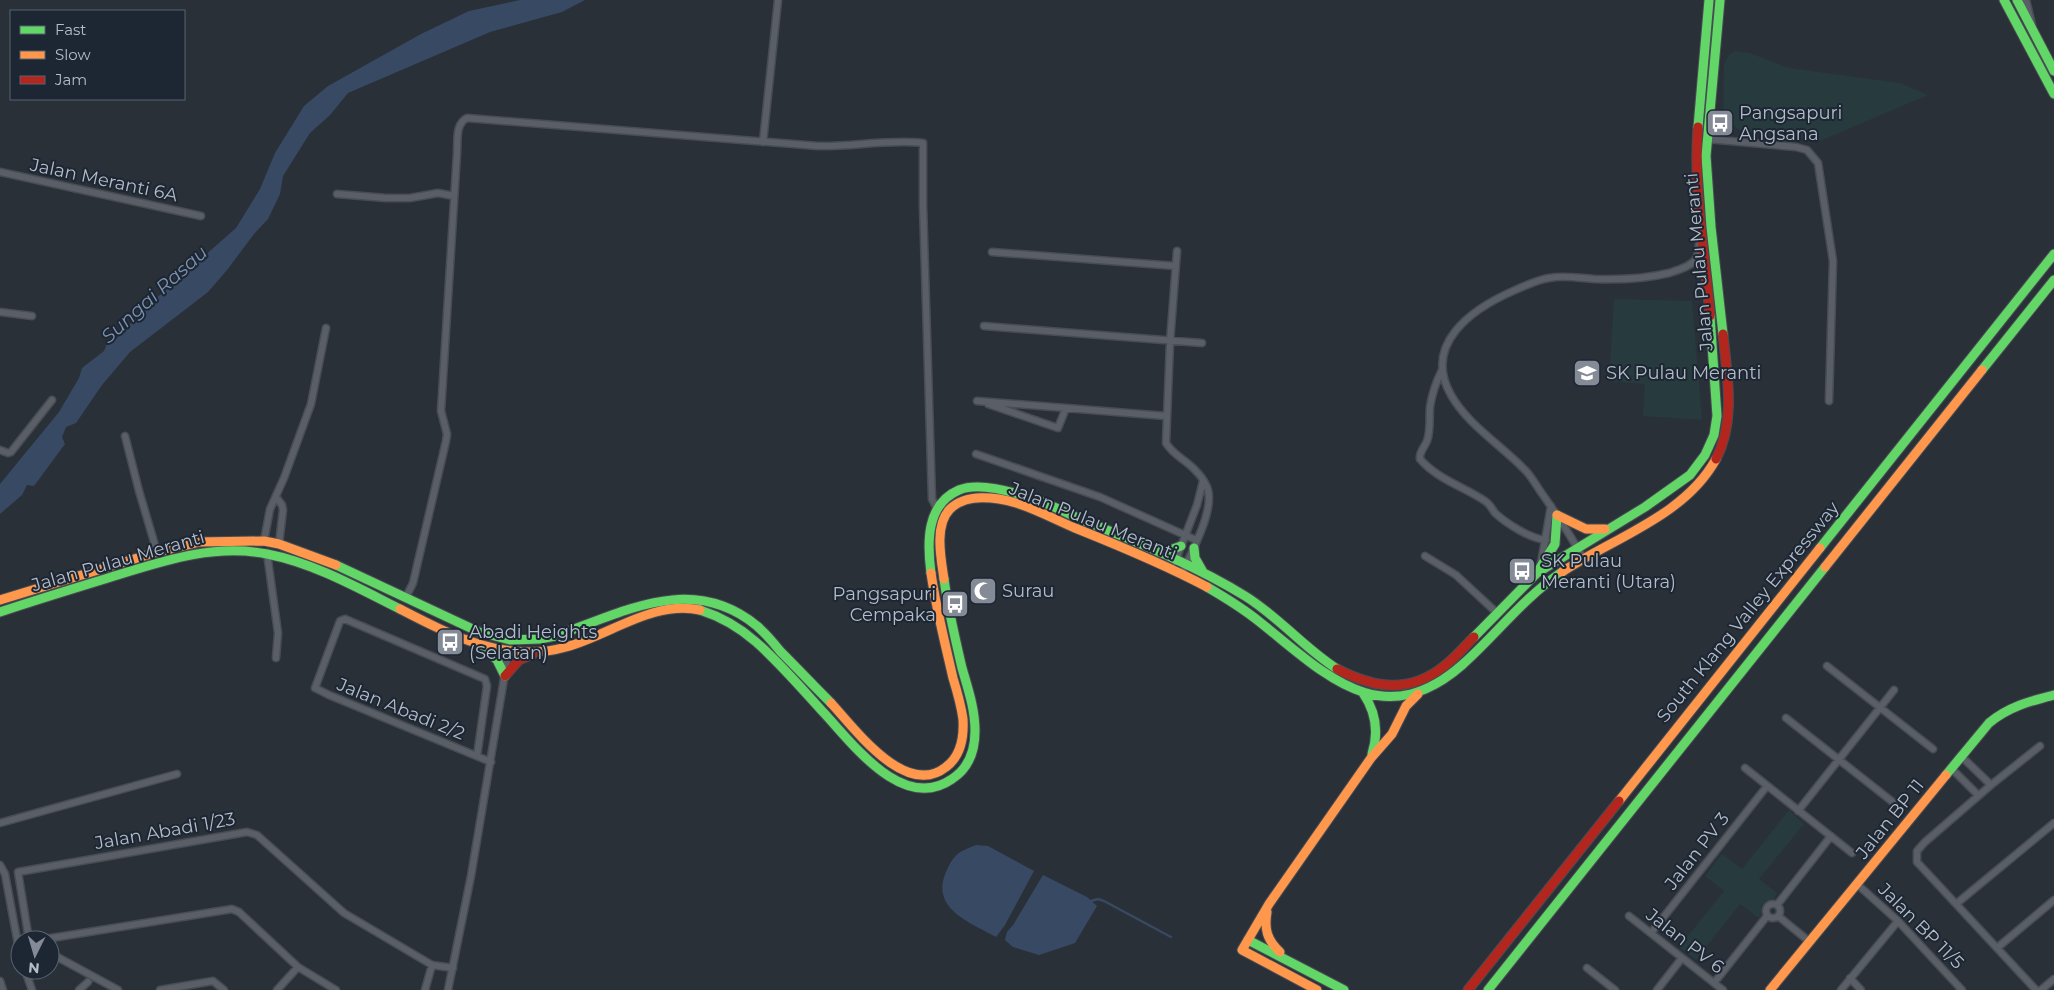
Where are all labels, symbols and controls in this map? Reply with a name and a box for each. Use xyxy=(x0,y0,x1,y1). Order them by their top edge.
legend xyxy=(10,10,185,100)
text: Fast xyxy=(55,20,86,39)
text: Slow xyxy=(55,45,91,64)
text: Jam xyxy=(54,70,87,89)
place label: Pangsapuri Angsana xyxy=(1739,102,1842,145)
bus stop icon: Pangsapuri Angsana xyxy=(1705,108,1735,138)
street label: Jalan Meranti 6A xyxy=(27,153,180,206)
street label: Jalan Pulau Meranti xyxy=(1680,172,1718,353)
water label: Sungai Rasau xyxy=(97,241,212,348)
school or university icon: SK Pulau Meranti xyxy=(1572,358,1602,388)
place label: SK Pulau Meranti xyxy=(1606,362,1761,384)
street label: Jalan Pulau Meranti xyxy=(1005,477,1180,565)
street label: South Klang Valley Expressway xyxy=(1652,497,1844,727)
street label: Jalan Pulau Meranti xyxy=(28,526,207,596)
place label: SK Pulau Meranti (Utara) xyxy=(1541,550,1676,593)
bus stop icon: SK Pulau Meranti (Utara) xyxy=(1507,556,1537,586)
mosque icon: Surau xyxy=(968,576,998,606)
place label: Surau xyxy=(1002,580,1054,602)
place label: Pangsapuri Cempaka xyxy=(833,583,936,626)
bus stop icon: Pangsapuri Cempaka xyxy=(940,589,970,619)
place label: Abadi Heights (Selatan) xyxy=(469,621,598,664)
bus stop icon: Abadi Heights (Selatan) xyxy=(435,627,465,657)
street label: Jalan Abadi 2/2 xyxy=(333,673,468,745)
street label: Jalan BP 11 xyxy=(1851,775,1929,864)
street label: Jalan Abadi 1/23 xyxy=(92,808,237,854)
street label: Jalan PV 3 xyxy=(1659,808,1734,895)
street label: Jalan BP 11/5 xyxy=(1873,878,1969,974)
street label: Jalan PV 6 xyxy=(1641,903,1728,978)
north arrow xyxy=(10,930,60,980)
text: N xyxy=(27,958,40,977)

